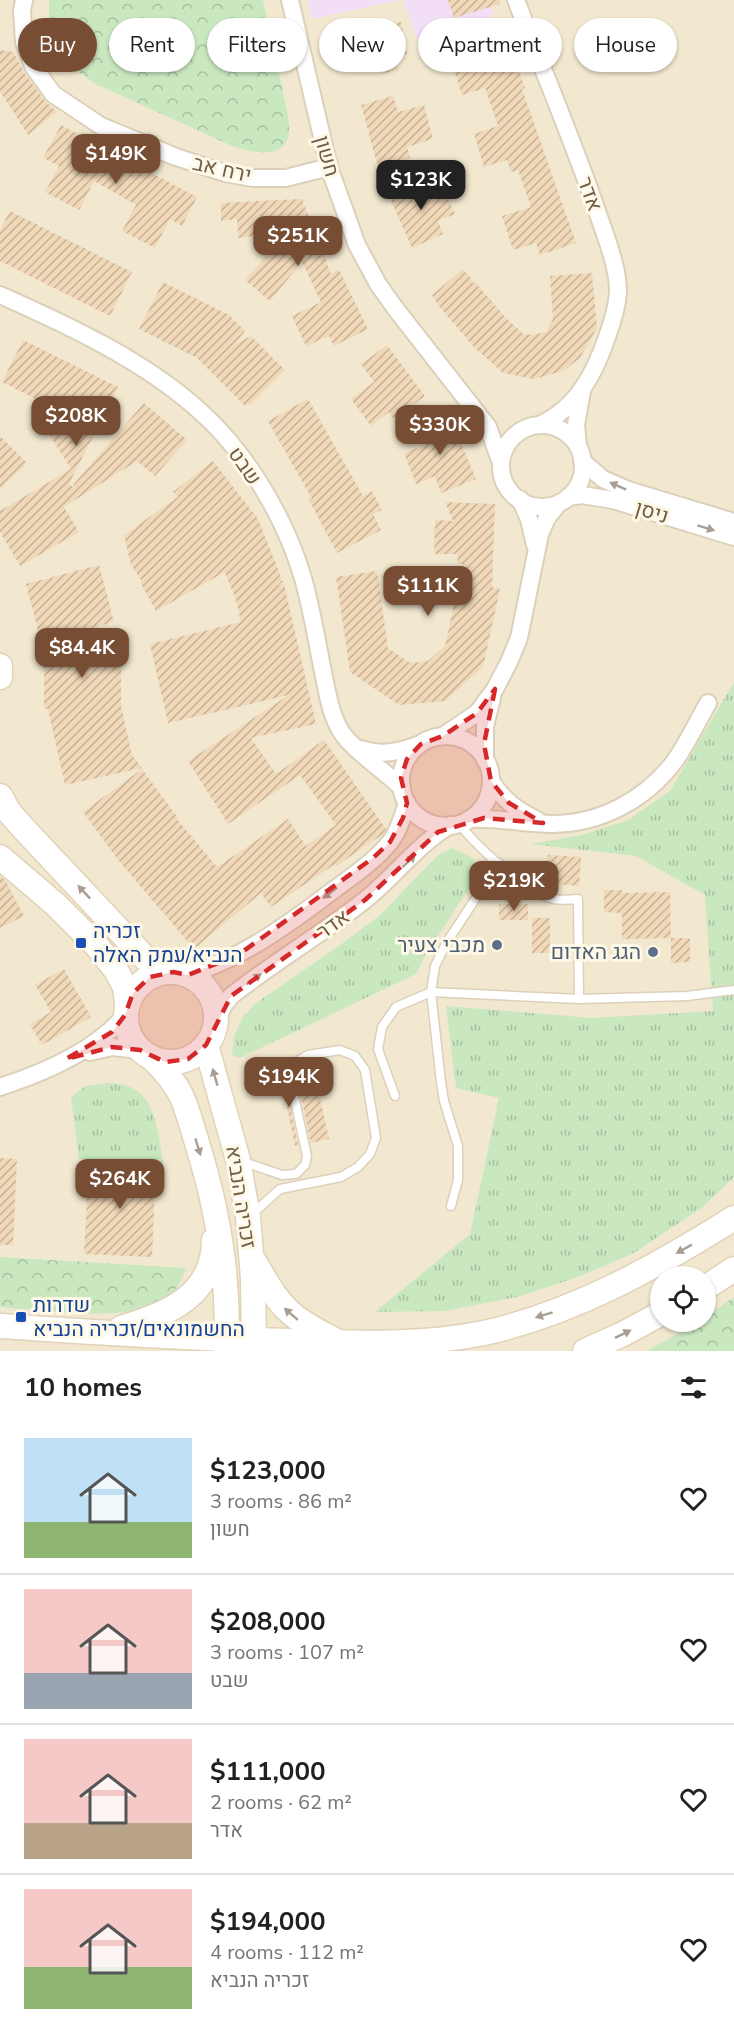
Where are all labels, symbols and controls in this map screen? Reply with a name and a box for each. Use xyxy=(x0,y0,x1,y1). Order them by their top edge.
chip: Buy xyxy=(18,18,97,72)
chip: Rent xyxy=(109,18,195,72)
chip: Filters xyxy=(207,18,307,72)
chip: New xyxy=(319,18,406,72)
chip: Apartment xyxy=(418,18,562,72)
chip: House xyxy=(574,18,677,72)
street label: חשון xyxy=(308,132,346,180)
pin: $149K xyxy=(74,134,158,185)
text: $149K xyxy=(85,140,147,167)
street label: ירח אב xyxy=(190,149,254,189)
pin: $123K xyxy=(379,160,463,211)
text: $123K xyxy=(390,166,452,193)
street label: אדר xyxy=(571,173,609,215)
pin: $251K xyxy=(256,216,340,267)
text: $251K xyxy=(267,222,329,249)
pin: $208K xyxy=(34,396,118,447)
text: $208K xyxy=(45,402,107,429)
pin: $330K xyxy=(398,405,482,456)
text: $330K xyxy=(409,411,471,438)
street label: שבט xyxy=(222,441,268,491)
one-way arrow xyxy=(609,480,627,490)
street label: ניסן xyxy=(632,494,672,530)
one-way arrow xyxy=(697,524,715,533)
pin: $111K xyxy=(386,566,470,617)
text: $111K xyxy=(397,572,459,599)
pin: $84.4K xyxy=(33,628,131,679)
text: $84.4K xyxy=(49,634,115,661)
one-way arrow xyxy=(401,854,416,868)
pin: $219K xyxy=(472,861,556,912)
text: $219K xyxy=(483,867,545,894)
one-way arrow xyxy=(77,886,91,900)
one-way arrow xyxy=(323,886,338,898)
street label: אדר xyxy=(311,902,355,946)
place label: זכריה הנביא/עמק האלה xyxy=(93,917,243,969)
place label: מכבי צעיר xyxy=(397,931,485,959)
marker: זכריה הנביא/עמק האלה xyxy=(74,936,88,950)
marker: מכבי צעיר xyxy=(490,938,504,952)
place label: הגג האדום xyxy=(551,938,641,966)
marker: הגג האדום xyxy=(646,945,660,959)
one-way arrow xyxy=(245,973,261,985)
pin: $194K xyxy=(247,1057,331,1108)
text: $194K xyxy=(258,1063,320,1090)
one-way arrow xyxy=(210,1067,219,1085)
one-way arrow xyxy=(194,1138,203,1156)
street label: זכריה הנביא xyxy=(219,1143,263,1251)
pin: $264K xyxy=(78,1159,162,1210)
text: $264K xyxy=(89,1165,151,1192)
one-way arrow xyxy=(675,1244,692,1254)
map controls xyxy=(650,1266,716,1332)
button: locate xyxy=(650,1266,716,1332)
place label: שדרות החשמונאים/זכריה הנביא xyxy=(33,1291,245,1343)
one-way arrow xyxy=(283,1307,298,1321)
marker: שדרות החשמונאים/זכריה הנביא xyxy=(14,1310,28,1324)
one-way arrow xyxy=(535,1311,553,1321)
one-way arrow xyxy=(614,1329,632,1339)
text: 10 homes xyxy=(24,1370,142,1405)
icon: filters xyxy=(677,1371,710,1404)
text: $123,000 xyxy=(210,1453,326,1488)
icon: home xyxy=(72,1462,144,1534)
icon: heart xyxy=(677,1482,710,1515)
text: 3 rooms · 86 m² xyxy=(210,1488,352,1515)
text: חשון xyxy=(210,1516,250,1543)
text: $208,000 xyxy=(210,1604,326,1639)
icon: home xyxy=(72,1613,144,1685)
icon: heart xyxy=(677,1633,710,1666)
text: 3 rooms · 107 m² xyxy=(210,1639,364,1666)
text: שבט xyxy=(210,1667,249,1694)
text: $111,000 xyxy=(210,1754,326,1789)
icon: home xyxy=(72,1763,144,1835)
icon: heart xyxy=(677,1783,710,1816)
text: 2 rooms · 62 m² xyxy=(210,1789,352,1816)
text: אדר xyxy=(210,1817,243,1844)
text: $194,000 xyxy=(210,1904,326,1939)
icon: home xyxy=(72,1913,144,1985)
icon: heart xyxy=(677,1933,710,1966)
text: 4 rooms · 112 m² xyxy=(210,1939,364,1966)
text: זכריה הנביא xyxy=(210,1967,309,1994)

